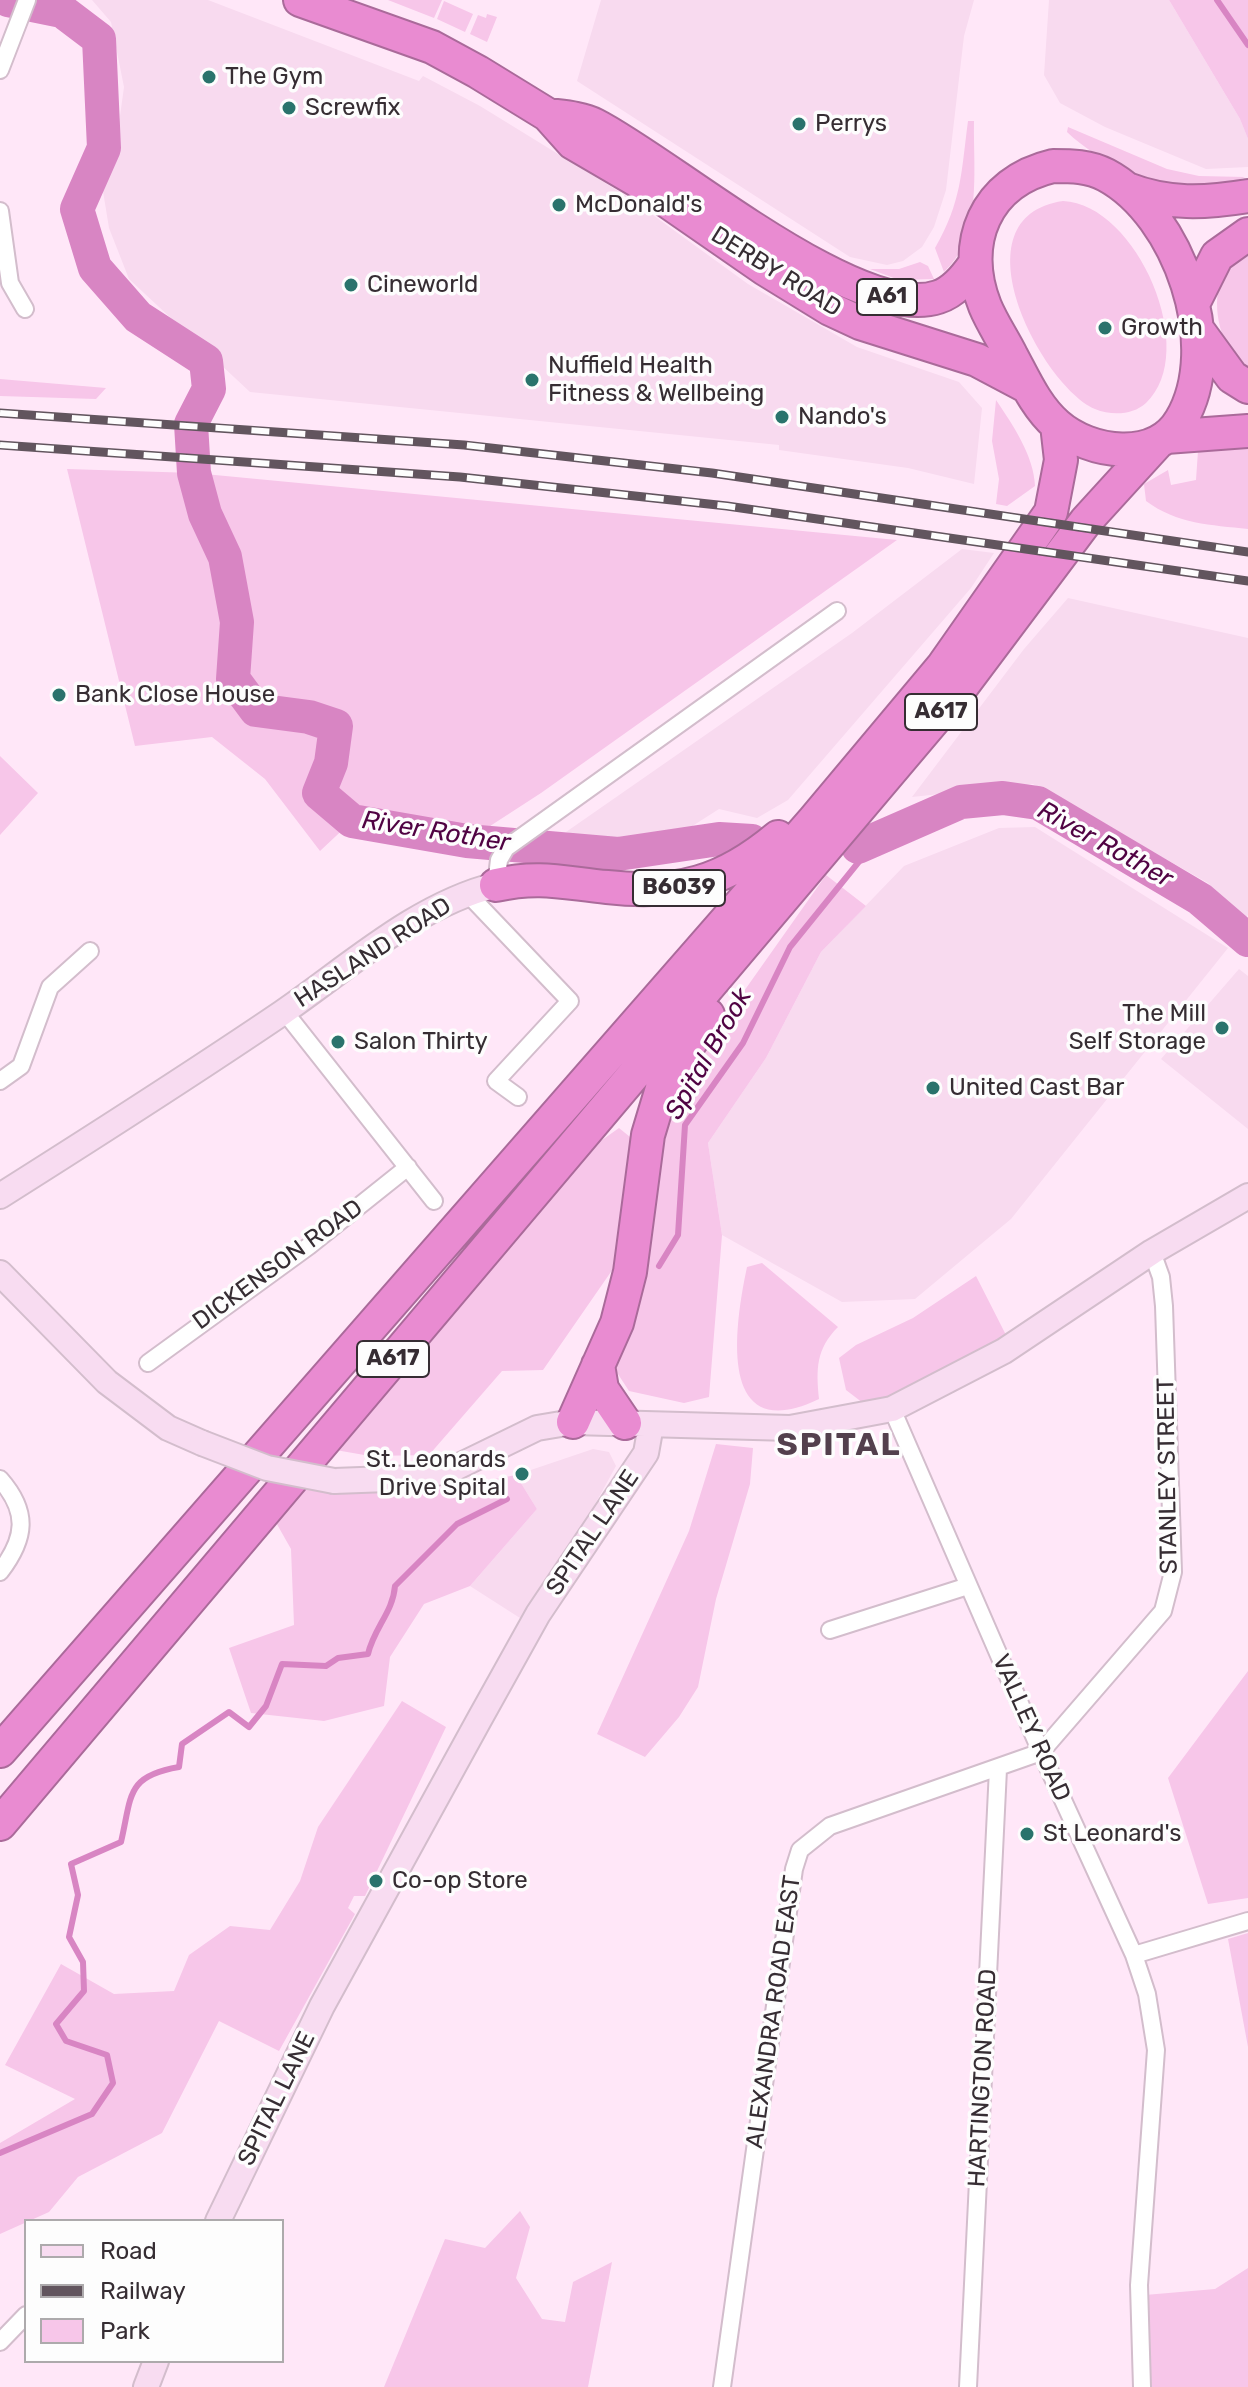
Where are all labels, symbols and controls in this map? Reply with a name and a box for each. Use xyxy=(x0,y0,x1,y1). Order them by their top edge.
place label: The Gym xyxy=(225,63,323,91)
marker: The Gym xyxy=(200,68,218,86)
place label: Screwfix xyxy=(305,94,401,122)
marker: Screwfix xyxy=(280,99,298,117)
place label: Perrys xyxy=(815,110,887,138)
marker: Perrys xyxy=(790,115,808,133)
place label: McDonald's xyxy=(575,191,702,219)
marker: McDonald's xyxy=(550,196,568,214)
street label: DERBY ROAD xyxy=(706,221,846,323)
place label: Cineworld xyxy=(367,271,478,299)
marker: Cineworld xyxy=(342,276,360,294)
road number: A61 xyxy=(857,279,917,315)
place label: Growth xyxy=(1121,314,1203,342)
marker: Growth xyxy=(1096,319,1114,337)
place label: Nuffield Health Fitness & Wellbeing xyxy=(548,352,764,408)
marker: Nuffield Health Fitness & Wellbeing xyxy=(523,371,541,389)
place label: Nando's xyxy=(798,403,887,431)
marker: Nando's xyxy=(773,408,791,426)
place label: Bank Close House xyxy=(75,681,275,709)
marker: Bank Close House xyxy=(50,686,68,704)
road number: A617 xyxy=(905,694,977,730)
water label: River Rother xyxy=(1032,795,1178,895)
water label: River Rother xyxy=(359,805,513,859)
road number: B6039 xyxy=(633,870,725,906)
street label: HASLAND ROAD xyxy=(289,892,457,1014)
water label: Spital Brook xyxy=(659,983,759,1125)
place label: The Mill Self Storage xyxy=(1069,1000,1206,1056)
marker: The Mill Self Storage xyxy=(1213,1019,1231,1037)
place label: Salon Thirty xyxy=(354,1028,488,1056)
marker: Salon Thirty xyxy=(329,1033,347,1051)
place label: United Cast Bar xyxy=(949,1074,1124,1102)
marker: United Cast Bar xyxy=(924,1079,942,1097)
street label: DICKENSON ROAD xyxy=(188,1194,368,1336)
road number: A617 xyxy=(357,1341,429,1377)
street label: STANLEY STREET xyxy=(1152,1378,1184,1574)
district label: SPITAL xyxy=(776,1427,902,1465)
place label: St. Leonards Drive Spital xyxy=(366,1446,506,1502)
marker: St. Leonards Drive Spital xyxy=(513,1465,531,1483)
street label: SPITAL LANE xyxy=(540,1465,646,1601)
street label: VALLEY ROAD xyxy=(986,1650,1076,1806)
place label: St Leonard's xyxy=(1043,1820,1182,1848)
marker: St Leonard's xyxy=(1018,1825,1036,1843)
place label: Co-op Store xyxy=(392,1867,528,1895)
marker: Co-op Store xyxy=(367,1872,385,1890)
street label: ALEXANDRA ROAD EAST xyxy=(741,1874,807,2150)
street label: HARTINGTON ROAD xyxy=(963,1968,1003,2188)
street label: SPITAL LANE xyxy=(232,2027,322,2171)
legend xyxy=(24,2219,284,2363)
text: Road xyxy=(100,2237,157,2265)
text: Railway xyxy=(100,2277,186,2305)
text: Park xyxy=(100,2317,150,2345)

